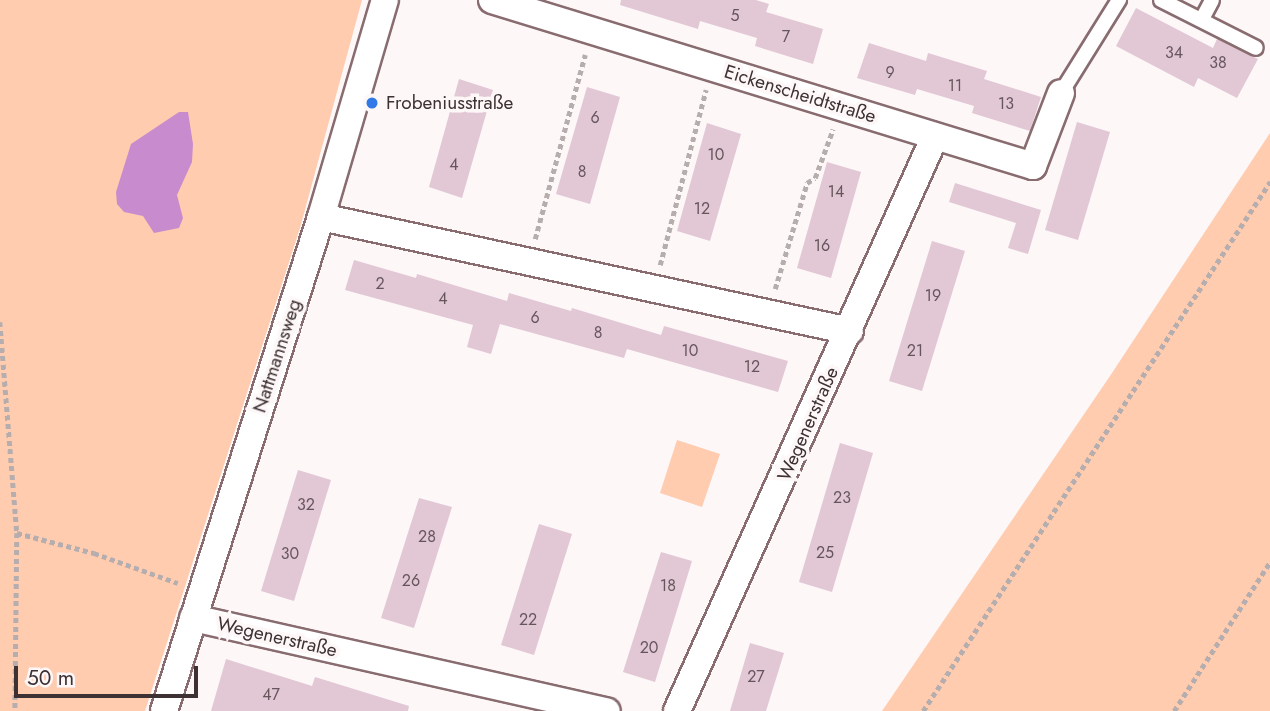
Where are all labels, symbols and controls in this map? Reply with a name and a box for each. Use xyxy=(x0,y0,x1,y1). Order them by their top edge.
house number: 5 xyxy=(730,6,740,26)
house number: 7 xyxy=(782,27,790,47)
house number: 34 xyxy=(1165,43,1183,63)
house number: 38 xyxy=(1209,53,1227,73)
street label: Eickenscheidtstraße xyxy=(721,60,879,128)
house number: 9 xyxy=(885,63,895,83)
house number: 11 xyxy=(948,76,962,96)
place label: Frobeniusstraße xyxy=(386,92,513,114)
house number: 13 xyxy=(998,94,1014,114)
marker: Frobeniusstraße xyxy=(364,95,380,111)
house number: 6 xyxy=(590,108,600,128)
house number: 10 xyxy=(708,145,724,165)
house number: 4 xyxy=(449,155,459,175)
house number: 8 xyxy=(578,162,586,182)
house number: 14 xyxy=(828,182,844,202)
house number: 12 xyxy=(694,199,710,219)
house number: 16 xyxy=(814,236,830,256)
house number: 2 xyxy=(375,274,385,294)
house number: 19 xyxy=(925,286,941,306)
house number: 4 xyxy=(438,289,448,309)
street label: Nattmannsweg xyxy=(248,297,306,415)
house number: 6 xyxy=(530,308,540,328)
house number: 8 xyxy=(594,323,602,343)
house number: 10 xyxy=(682,341,698,361)
house number: 21 xyxy=(907,341,923,361)
house number: 12 xyxy=(744,357,760,377)
street label: Wegenerstraße xyxy=(773,363,843,485)
house number: 23 xyxy=(833,488,851,508)
house number: 32 xyxy=(297,495,315,515)
house number: 28 xyxy=(418,527,436,547)
house number: 25 xyxy=(816,543,834,563)
house number: 30 xyxy=(281,544,299,564)
house number: 26 xyxy=(402,571,420,591)
house number: 18 xyxy=(660,576,676,596)
house number: 22 xyxy=(519,610,537,630)
street label: Wegenerstraße xyxy=(215,612,339,662)
house number: 20 xyxy=(640,638,658,658)
scale bar xyxy=(18,652,201,696)
text: 50 m xyxy=(27,663,74,693)
house number: 27 xyxy=(747,667,765,687)
house number: 47 xyxy=(262,685,280,705)

